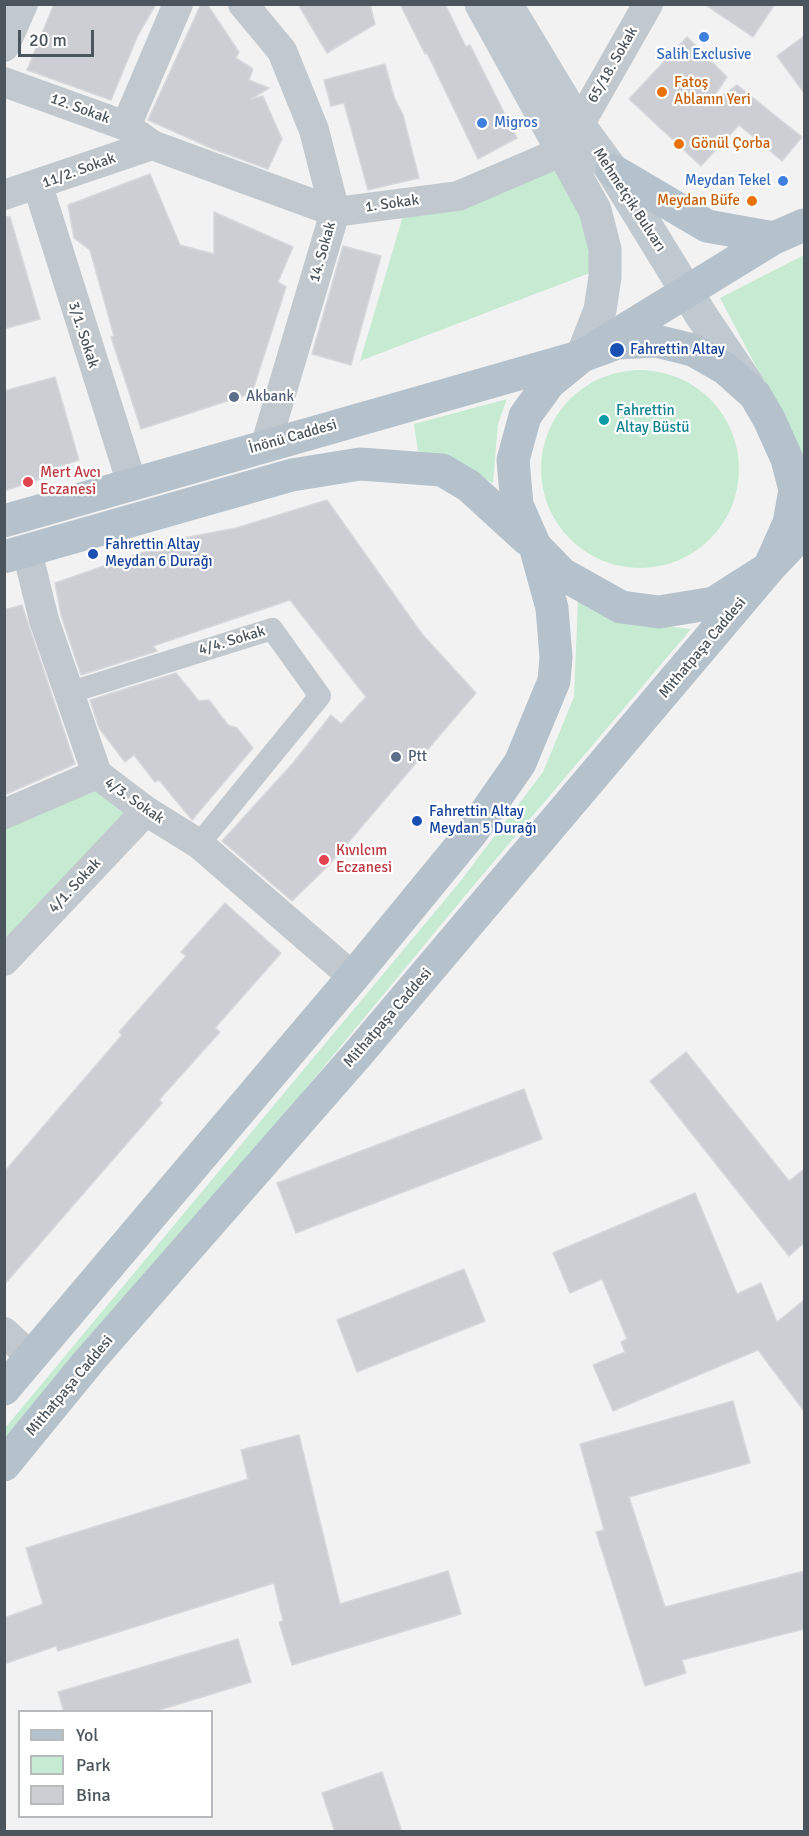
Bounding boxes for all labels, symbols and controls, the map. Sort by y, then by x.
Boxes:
scale bar [21,18,98,56]
street label: 65/18. Sokak [584,24,642,106]
text: 20 m [29,29,67,51]
marker: Salih Exclusive [697,30,711,44]
place label: Salih Exclusive [656,46,752,64]
place label: Fatoş Ablanın Yeri [674,74,751,109]
marker: Fatoş Ablanın Yeri [655,85,669,99]
street label: 12. Sokak [48,90,112,128]
place label: Migros [494,114,538,132]
marker: Migros [475,116,489,130]
place label: Gönül Çorba [691,135,770,153]
marker: Gönül Çorba [672,137,686,151]
street label: Mehmetçik Bulvarı [589,145,669,255]
street label: 11/2. Sokak [40,149,118,193]
place label: Meydan Tekel [685,172,771,190]
marker: Meydan Tekel [776,174,790,188]
street label: 1. Sokak [364,191,420,217]
place label: Meydan Büfe [657,192,740,210]
marker: Meydan Büfe [745,194,759,208]
street label: 14. Sokak [306,220,340,284]
street label: 3/1. Sokak [64,300,102,370]
marker: Fahrettin Altay [608,341,626,359]
place label: Fahrettin Altay [630,341,725,359]
place label: Akbank [246,388,294,406]
marker: Akbank [227,390,241,404]
place label: Fahrettin Altay Büstü [616,402,689,437]
marker: Fahrettin Altay Büstü [597,413,611,427]
street label: İnönü Caddesi [247,416,339,458]
place label: Mert Avcı Eczanesi [40,464,101,499]
marker: Mert Avcı Eczanesi [21,475,35,489]
place label: Fahrettin Altay Meydan 6 Durağı [105,536,213,571]
marker: Fahrettin Altay Meydan 6 Durağı [86,547,100,561]
street label: Mithatpaşa Caddesi [656,594,750,702]
street label: 4/4. Sokak [197,622,267,660]
place label: Ptt [408,748,427,766]
marker: Ptt [389,750,403,764]
street label: 4/3. Sokak [101,774,167,828]
place label: Fahrettin Altay Meydan 5 Durağı [429,803,537,838]
marker: Fahrettin Altay Meydan 5 Durağı [410,814,424,828]
place label: Kıvılcım Eczanesi [336,842,392,877]
marker: Kıvılcım Eczanesi [317,853,331,867]
street label: 4/1. Sokak [45,855,105,917]
street label: Mithatpaşa Caddesi [340,965,436,1071]
street label: Mithatpaşa Caddesi [23,1332,117,1440]
legend [18,1710,213,1818]
text: Yol [76,1724,99,1746]
text: Park [76,1754,111,1776]
text: Bina [76,1784,111,1806]

